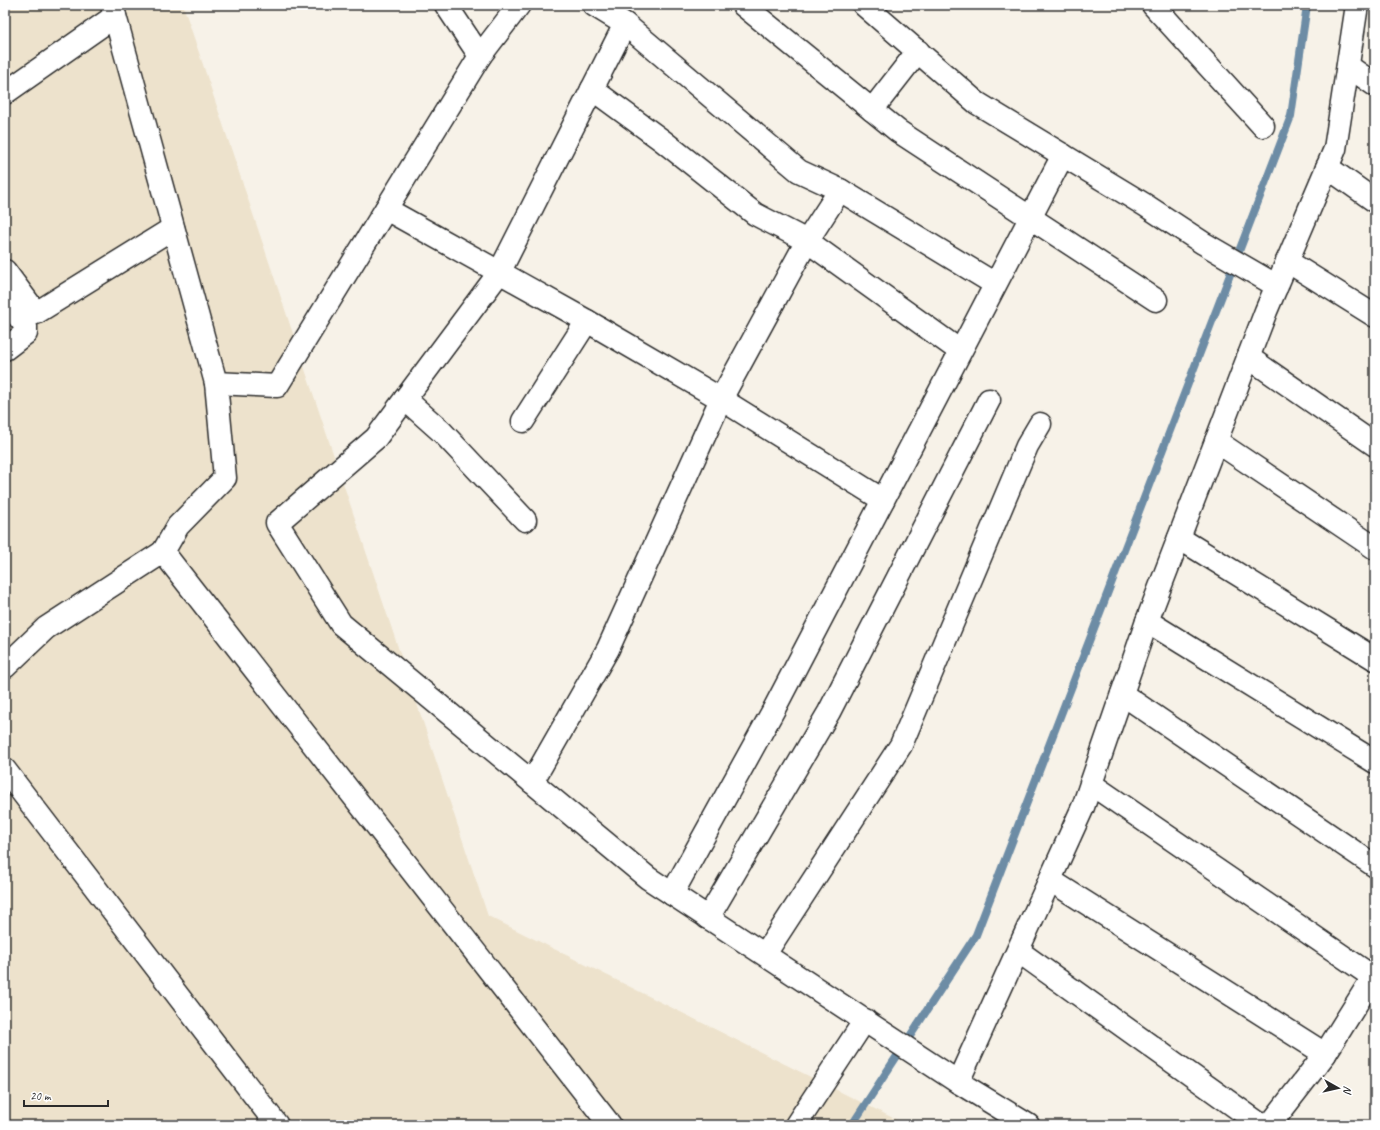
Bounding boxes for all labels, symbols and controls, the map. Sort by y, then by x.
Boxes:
north arrow [1318,1068,1358,1108]
scale bar [24,1082,108,1108]
text: N [1340,1085,1355,1096]
text: 20 m [30,1088,52,1104]

